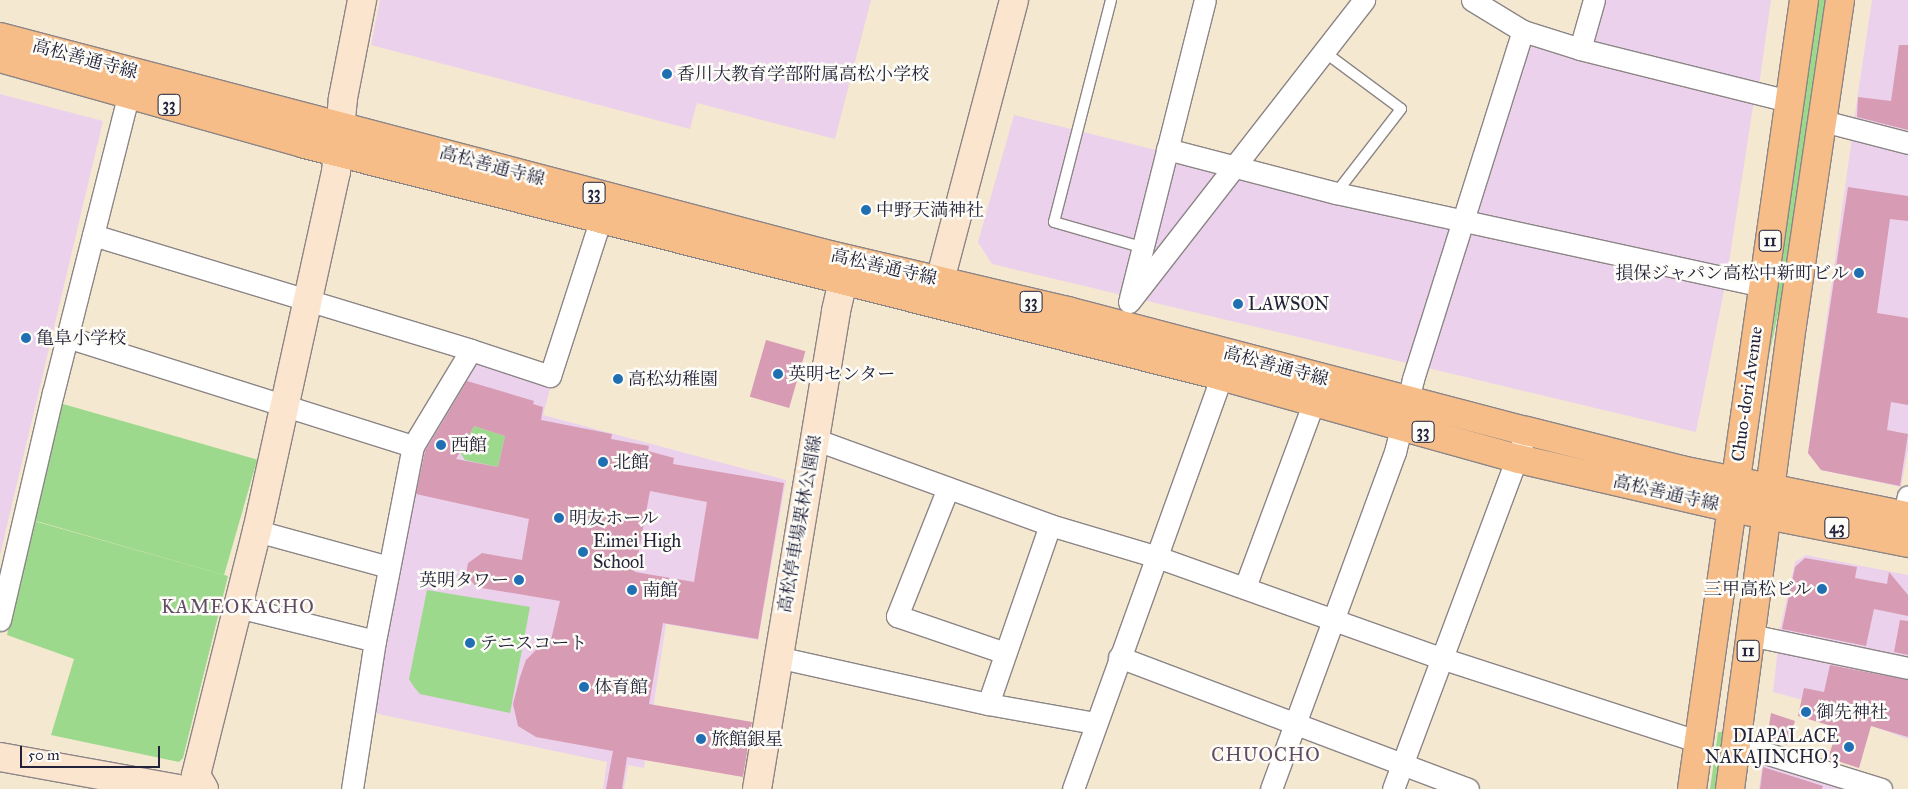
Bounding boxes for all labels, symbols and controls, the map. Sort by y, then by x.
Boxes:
street label: 高松善通寺線 [30,35,140,83]
place label: 香川大教育学部附属高松小学校 [677,63,929,85]
marker: 香川大教育学部附属高松小学校 [661,68,673,80]
road number: 33 [156,92,182,118]
street label: 高松善通寺線 [437,142,547,190]
road number: 33 [582,180,606,207]
place label: 中野天満神社 [876,199,984,221]
marker: 中野天満神社 [860,204,872,216]
road number: 11 [1758,228,1782,255]
street label: 高松善通寺線 [829,244,939,290]
place label: 損保ジャパン高松中新町ビル [1615,262,1849,284]
marker: 損保ジャパン高松中新町ビル [1853,267,1865,279]
road number: 33 [1018,288,1044,316]
place label: LAWSON [1248,293,1329,315]
marker: LAWSON [1232,298,1244,310]
street label: Chuo-dori Avenue [1727,325,1767,463]
place label: 亀阜小学校 [36,327,126,349]
marker: 亀阜小学校 [20,332,32,344]
street label: 高松善通寺線 [1221,342,1331,390]
place label: 英明センター [788,363,896,385]
place label: 高松幼稚園 [628,368,718,390]
marker: 英明センター [772,368,784,380]
marker: 高松幼稚園 [612,373,624,385]
road number: 33 [1410,418,1436,446]
street label: 高松停車場栗林公園線 [774,433,826,615]
place label: 西館 [451,434,487,456]
marker: 西館 [435,439,447,451]
place label: 北館 [613,451,649,473]
marker: 北館 [597,456,609,468]
street label: 高松善通寺線 [1611,470,1721,516]
place label: 明友ホール [569,507,659,529]
marker: 明友ホール [553,512,565,524]
road number: 43 [1823,514,1851,542]
place label: Eimei High School [593,531,681,574]
marker: Eimei High School [577,546,589,558]
place label: 英明タワー [419,569,509,591]
marker: 英明タワー [513,574,525,586]
place label: 三甲高松ビル [1704,578,1812,600]
place label: 南館 [642,579,678,601]
marker: 三甲高松ビル [1816,583,1828,595]
marker: 南館 [626,584,638,596]
district label: KAMEOKACHO [160,596,316,618]
place label: テニスコート [480,632,588,654]
marker: テニスコート [464,637,476,649]
road number: 11 [1736,637,1760,664]
place label: 体育館 [594,676,648,698]
marker: 体育館 [578,681,590,693]
place label: 御先神社 [1816,701,1888,723]
marker: 御先神社 [1800,706,1812,718]
place label: DIAPALACE NAKAJINCHO 3 [1705,726,1839,769]
place label: 旅館銀星 [711,728,783,750]
marker: 旅館銀星 [695,733,707,745]
scale bar [22,736,162,768]
marker: DIAPALACE NAKAJINCHO 3 [1843,741,1855,753]
district label: CHUOCHO [1210,744,1322,766]
text: 50 m [28,746,60,764]

